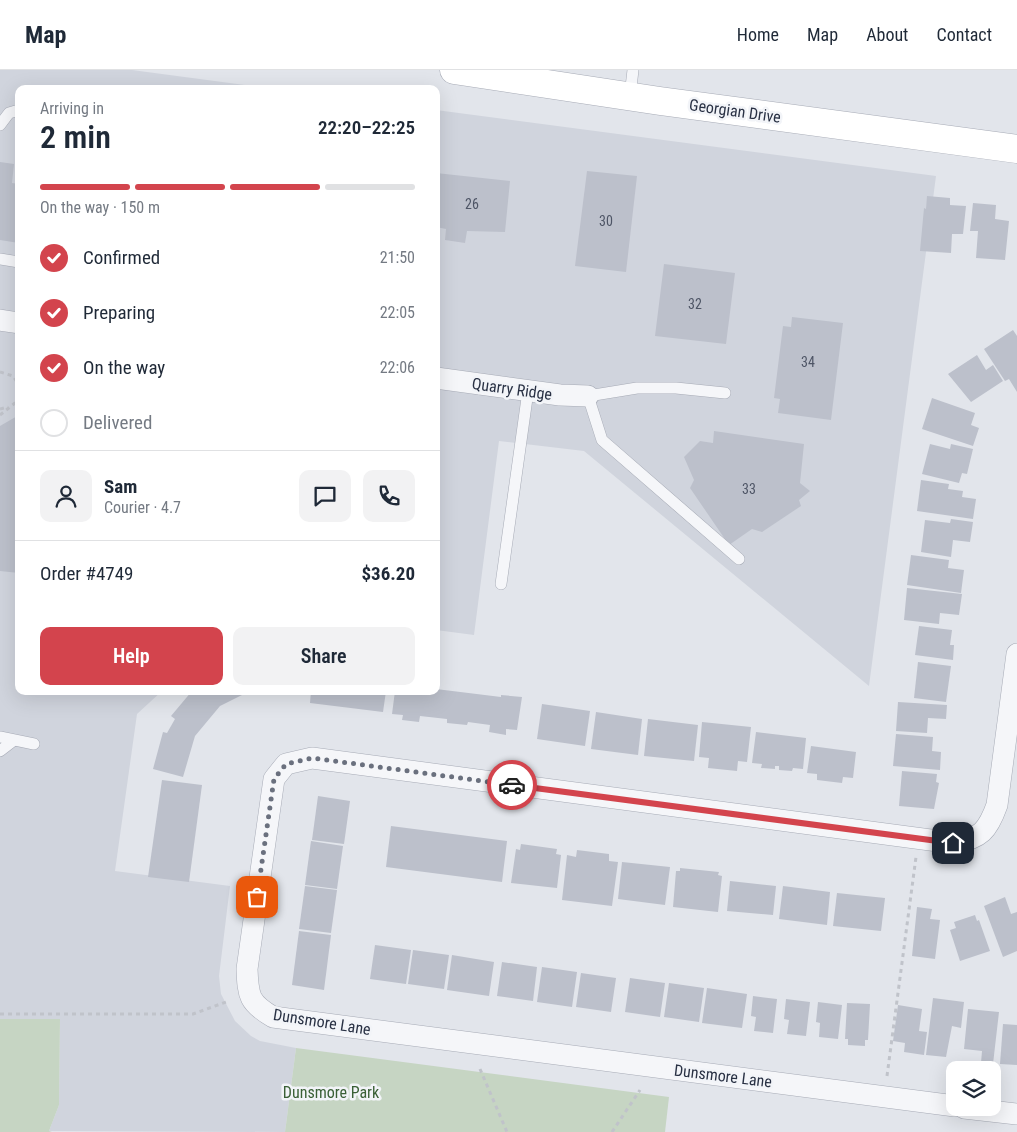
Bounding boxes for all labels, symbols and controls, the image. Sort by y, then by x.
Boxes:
text: Map [25,21,66,49]
text: Home [737,24,779,45]
text: Map [807,24,838,45]
text: About [866,24,908,45]
text: Contact [936,24,992,45]
street label: Georgian Drive [688,95,782,127]
text: Arriving in [40,99,104,118]
text: 22:20–22:25 [318,116,415,139]
text: 2 min [40,118,111,156]
house number: 26 [465,196,479,212]
text: On the way · 150 m [40,198,160,217]
house number: 30 [599,213,613,229]
icon: check [40,244,68,272]
text: Confirmed [83,246,160,269]
text: 21:50 [380,248,415,267]
house number: 32 [688,296,702,312]
icon: check [40,299,68,327]
text: Preparing [83,301,155,324]
text: 22:05 [380,303,415,322]
icon: check [40,354,68,382]
house number: 34 [801,354,815,370]
text: On the way [83,356,165,379]
text: 22:06 [380,358,415,377]
street label: Quarry Ridge [471,374,553,404]
text: Delivered [83,411,152,434]
button: person [40,470,92,522]
button: chat [299,470,351,522]
button: phone [363,470,415,522]
text: Sam [104,475,137,498]
house number: 33 [742,481,756,497]
text: Courier · 4.7 [104,498,181,517]
text: Order #4749 [40,562,133,585]
text: $36.20 [361,562,415,585]
button: Help [40,627,223,685]
button: Share [233,627,415,685]
courier [487,760,537,810]
icon: car [498,771,526,799]
pin [932,822,974,864]
icon: home [939,829,967,857]
pin [236,876,278,918]
icon: bag [243,883,271,911]
street label: Dunsmore Lane [272,1005,372,1039]
street label: Dunsmore Lane [673,1061,773,1091]
map controls [946,1061,1001,1116]
button: layers [946,1061,1001,1116]
park label: Dunsmore Park [283,1083,380,1102]

